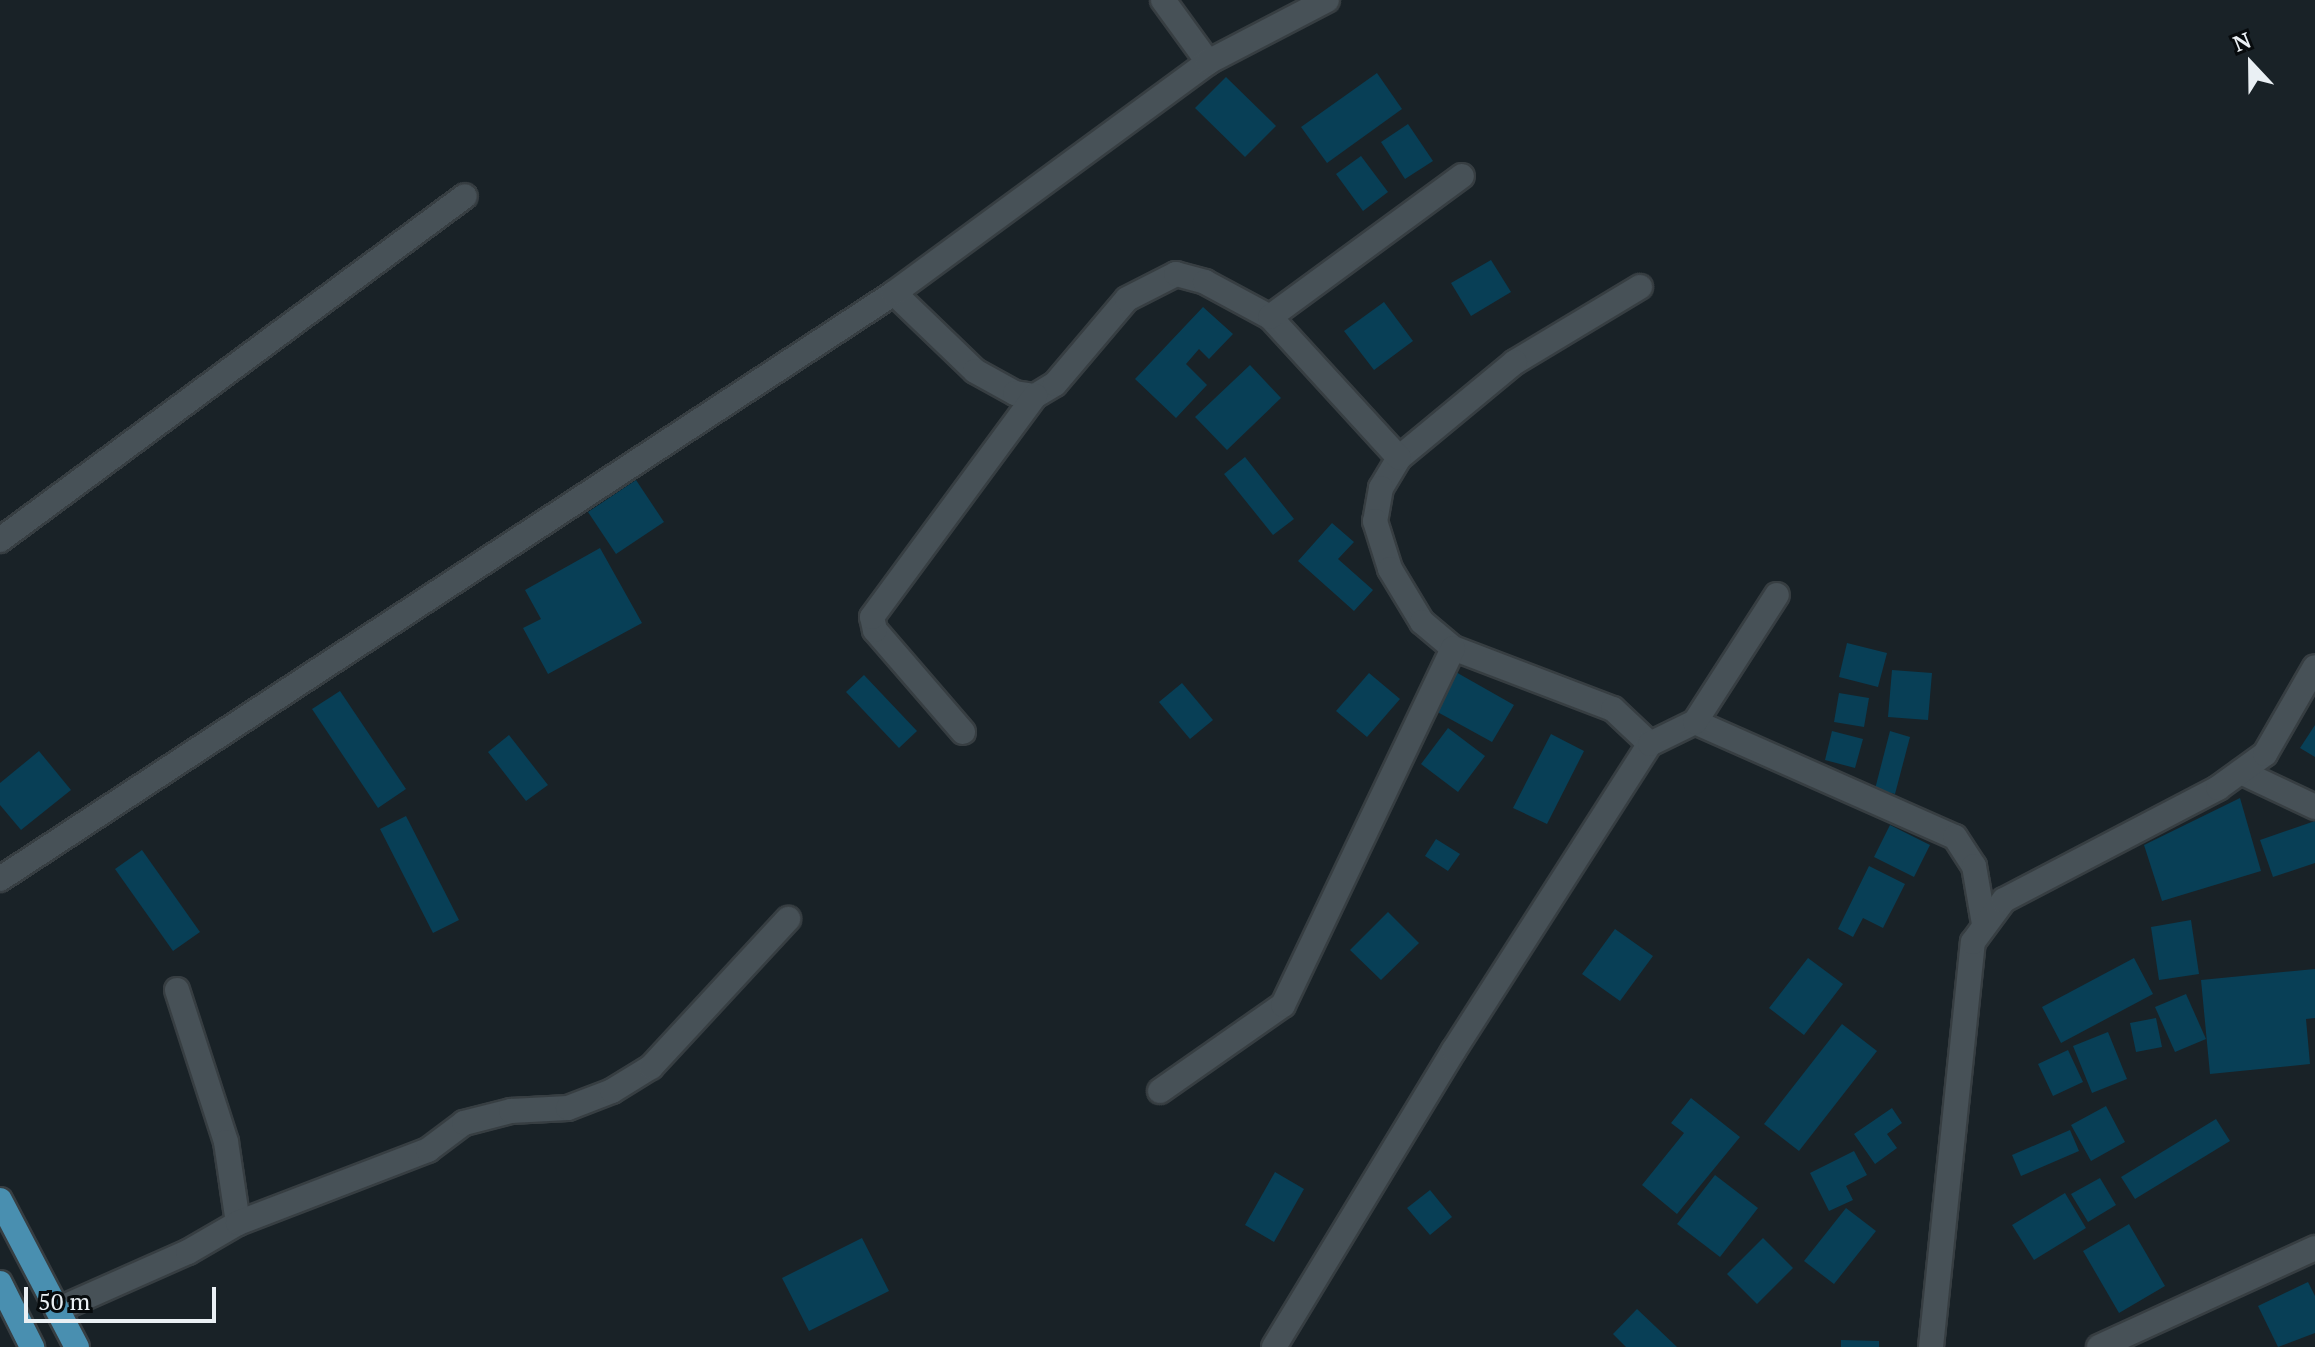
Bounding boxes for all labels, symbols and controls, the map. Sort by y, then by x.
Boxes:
north arrow [2211,24,2291,104]
text: N [2229,25,2255,58]
scale bar [28,1271,220,1321]
text: 50 m [38,1285,90,1317]

